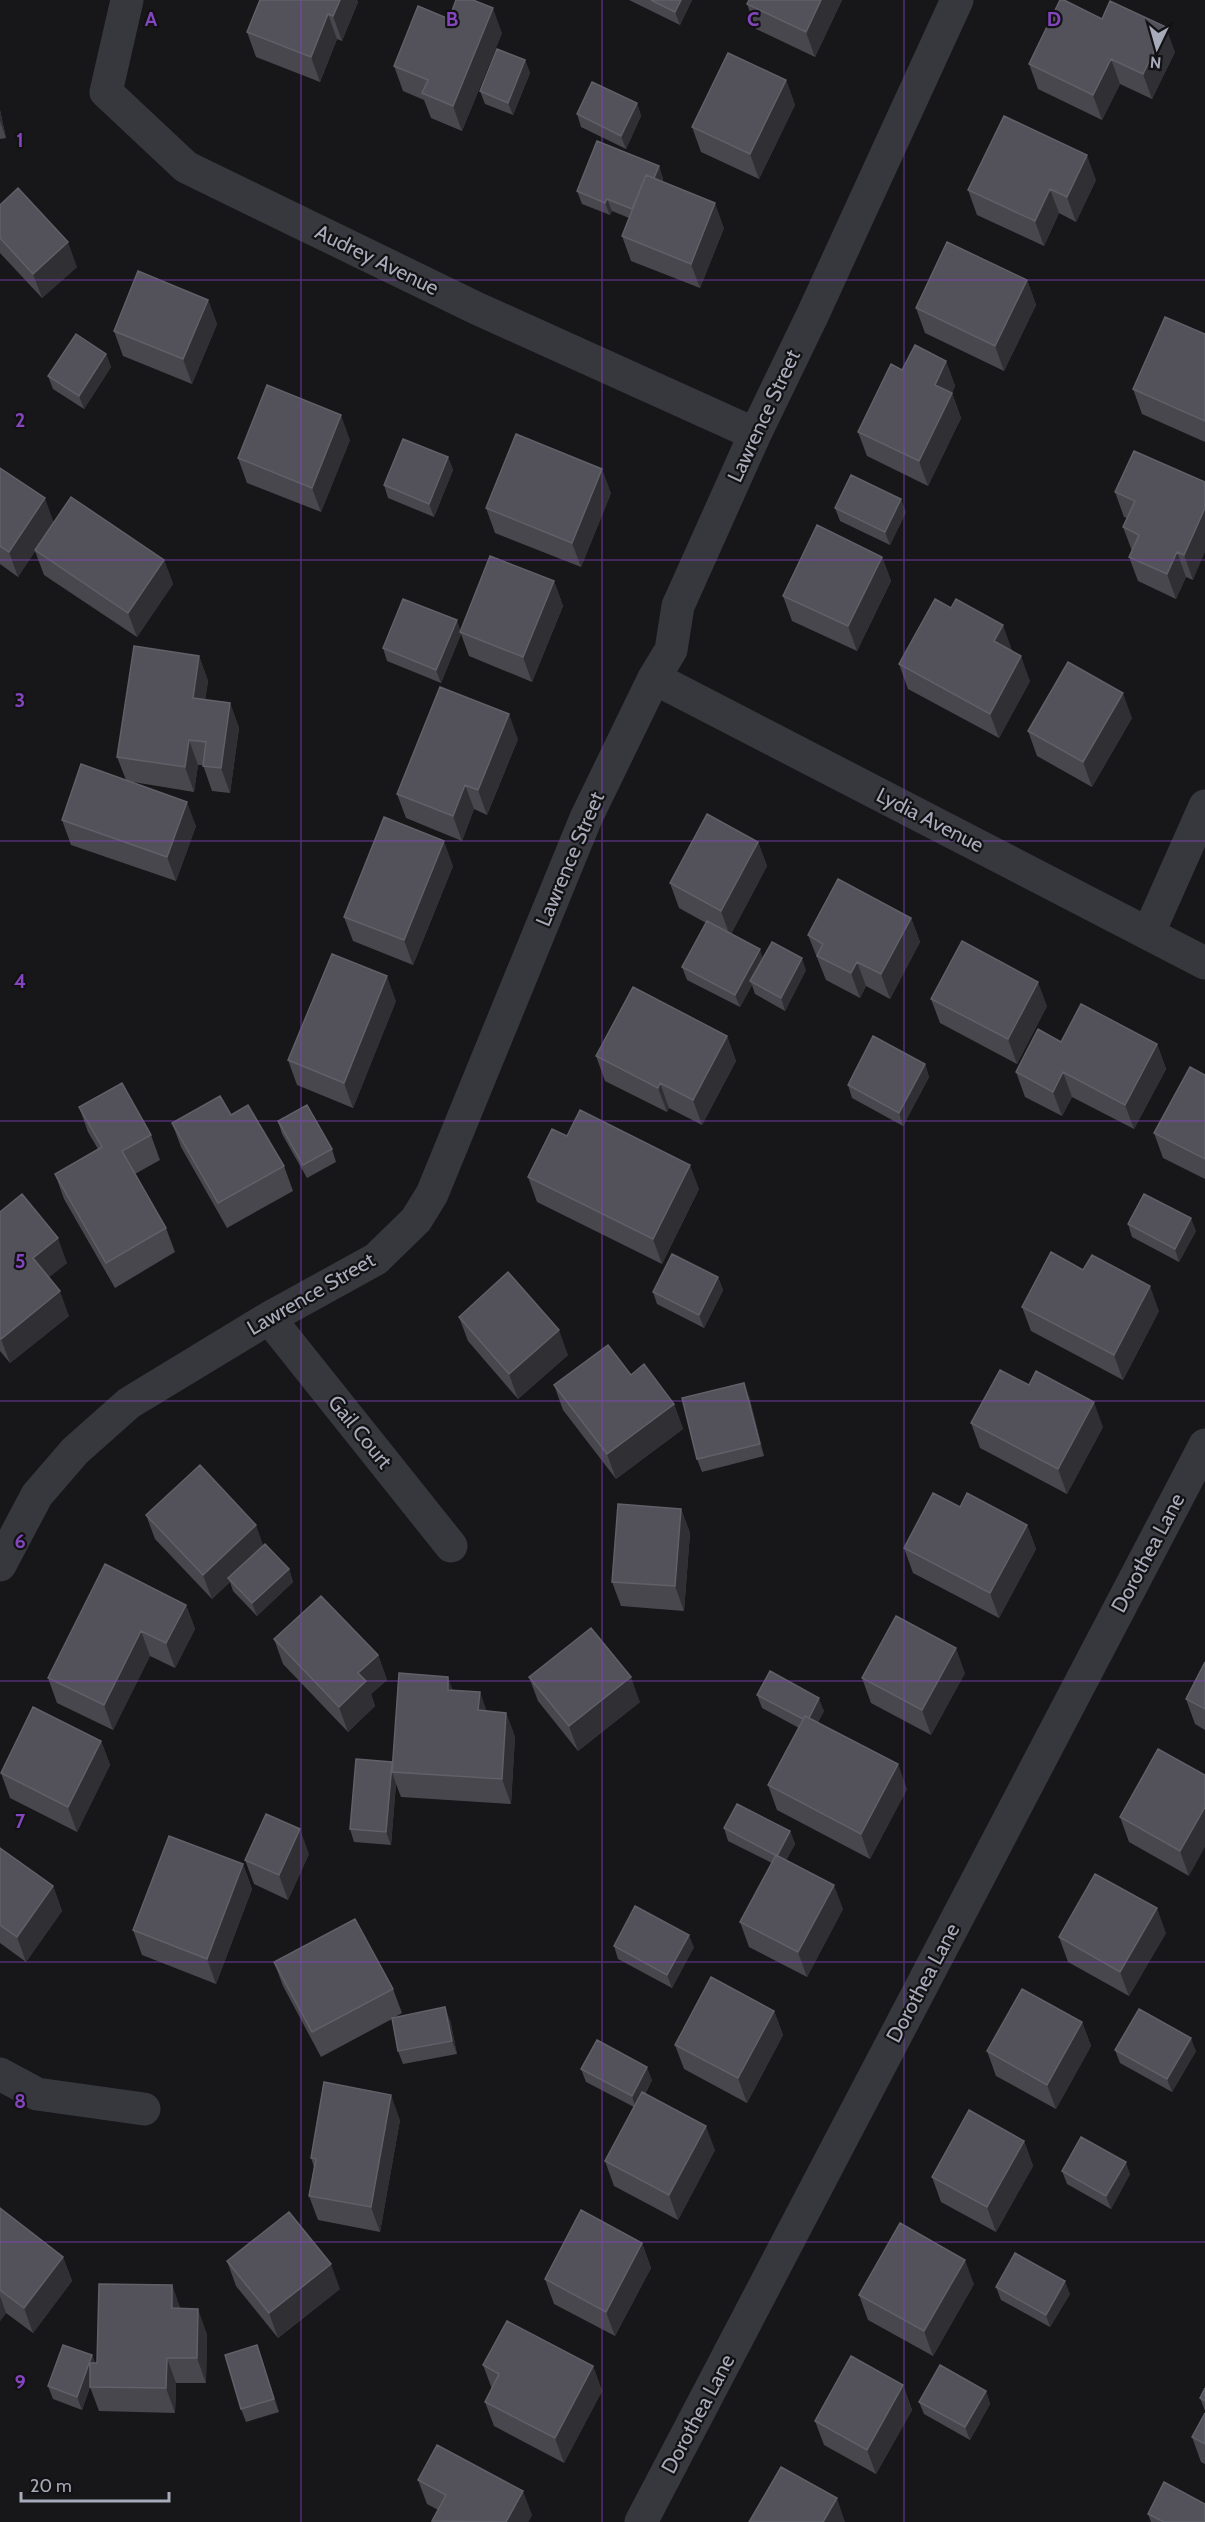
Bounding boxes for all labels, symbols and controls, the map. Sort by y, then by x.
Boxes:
text: A [145,7,158,31]
text: B [446,7,458,31]
text: C [747,7,759,31]
text: D [1047,7,1061,31]
north arrow [1127,18,1187,78]
text: N [1149,52,1162,72]
text: 1 [16,128,24,152]
street label: Audrey Avenue [311,219,443,300]
street label: Lawrence Street [722,346,805,486]
text: 2 [15,408,25,432]
text: 3 [15,688,25,712]
street label: Lydia Avenue [872,782,988,857]
street label: Lawrence Street [530,788,609,930]
text: 4 [14,969,26,993]
street label: Lawrence Street [242,1247,379,1340]
text: 5 [15,1249,25,1273]
street label: Gail Court [323,1390,398,1473]
street label: Dorothea Lane [1106,1489,1190,1617]
text: 6 [14,1529,26,1553]
text: 7 [15,1809,26,1833]
street label: Dorothea Lane [881,1919,965,2047]
text: 8 [14,2089,26,2113]
street label: Dorothea Lane [656,2350,740,2478]
text: 9 [14,2370,26,2394]
scale bar [21,2465,170,2503]
text: 20 m [30,2475,72,2497]

